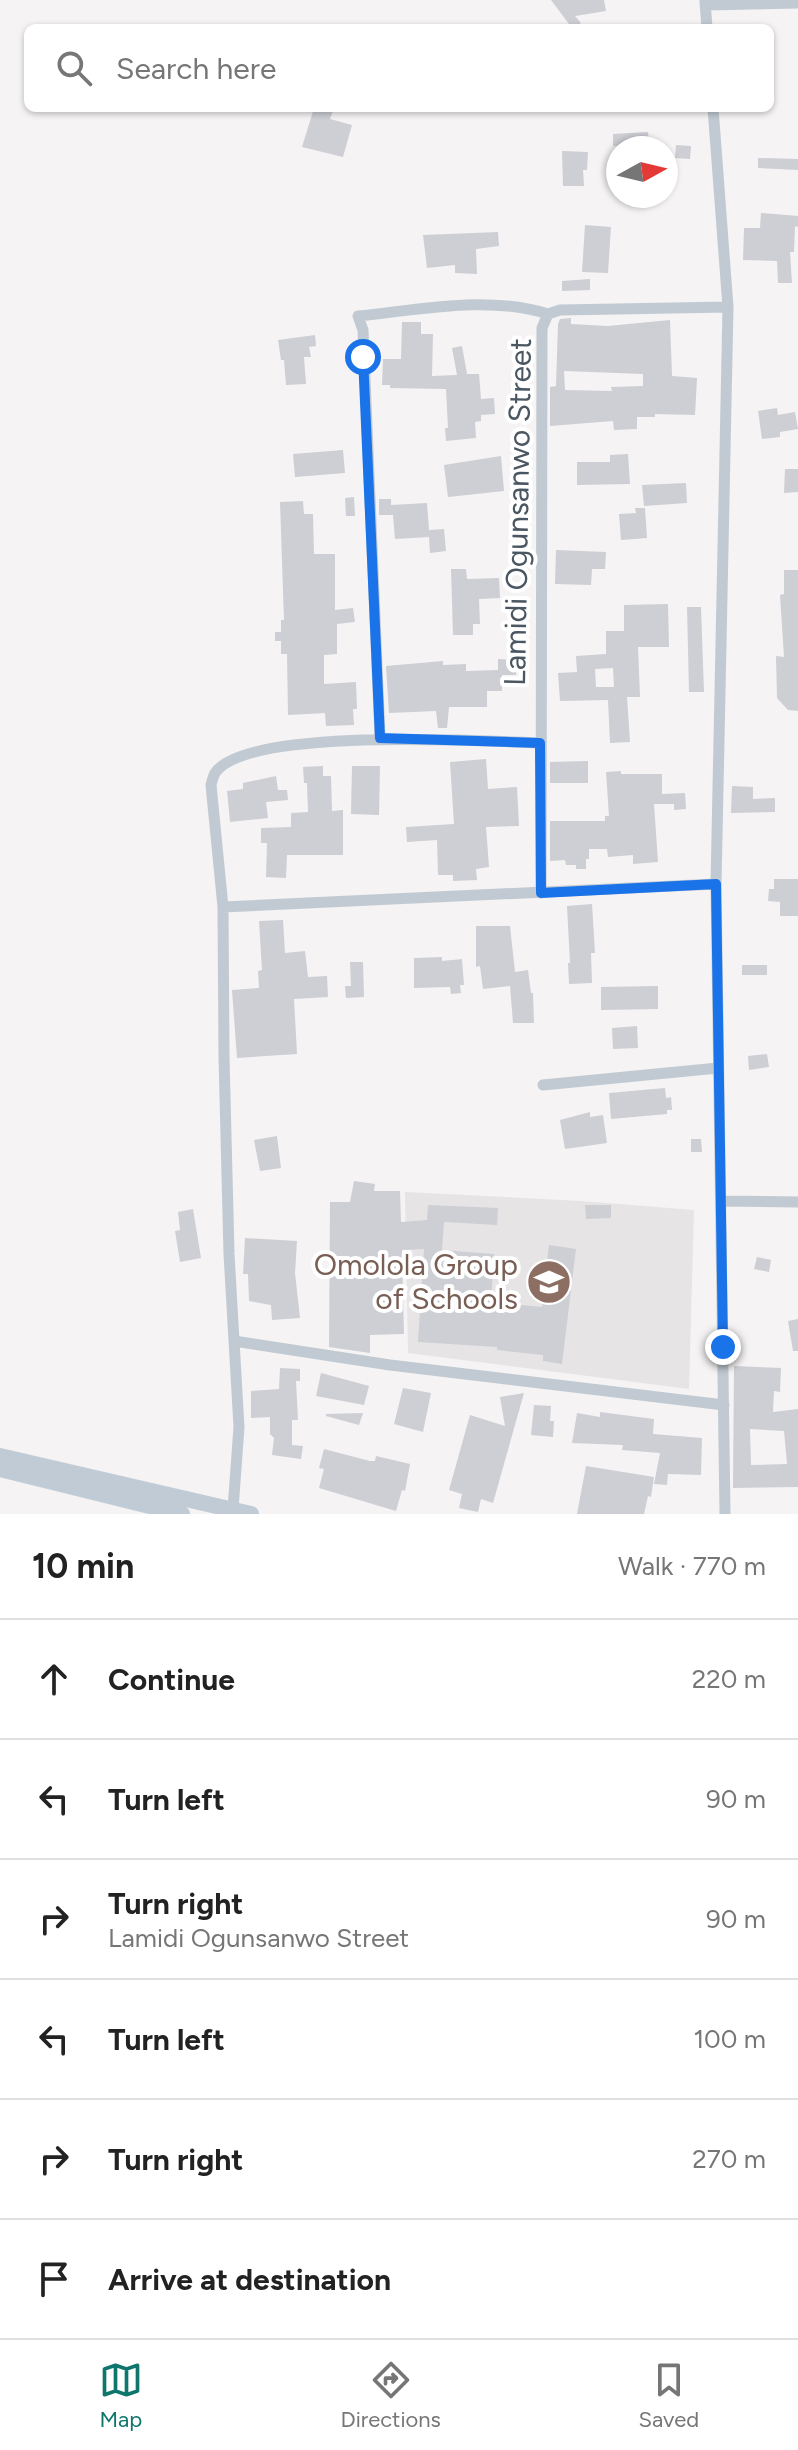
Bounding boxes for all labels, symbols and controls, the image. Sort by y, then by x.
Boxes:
search box [24,24,774,112]
icon: search [52,46,96,90]
text: Search here [116,50,276,87]
north arrow [606,136,678,208]
street label: Lamidi Ogunsanwo Street [496,338,539,686]
route start [345,339,381,375]
place label: Omolola Group of Schools [314,1246,518,1317]
school or university icon: Omolola Group of Schools [525,1258,573,1306]
route end [705,1329,741,1365]
text: 10 min [32,1546,134,1587]
text: Walk · 770 m [618,1550,766,1582]
icon: ahead [32,1657,76,1701]
text: Continue [108,1661,235,1698]
text: 220 m [692,1663,766,1695]
icon: left [32,1777,76,1821]
text: Turn left [108,1781,225,1818]
text: 90 m [706,1783,766,1815]
text: Turn right [108,1885,243,1922]
icon: right [32,1897,76,1941]
text: 90 m [706,1903,766,1935]
text: Lamidi Ogunsanwo Street [108,1922,409,1954]
icon: left [32,2017,76,2061]
text: Turn left [108,2021,225,2058]
text: 100 m [693,2023,766,2055]
icon: right [32,2137,76,2181]
text: Turn right [108,2141,243,2178]
text: 270 m [692,2143,766,2175]
icon: arrive [32,2257,76,2301]
text: Arrive at destination [108,2261,391,2298]
tab: Map [99,2358,143,2433]
tab: Directions [341,2358,441,2433]
tab: Saved [638,2358,699,2433]

